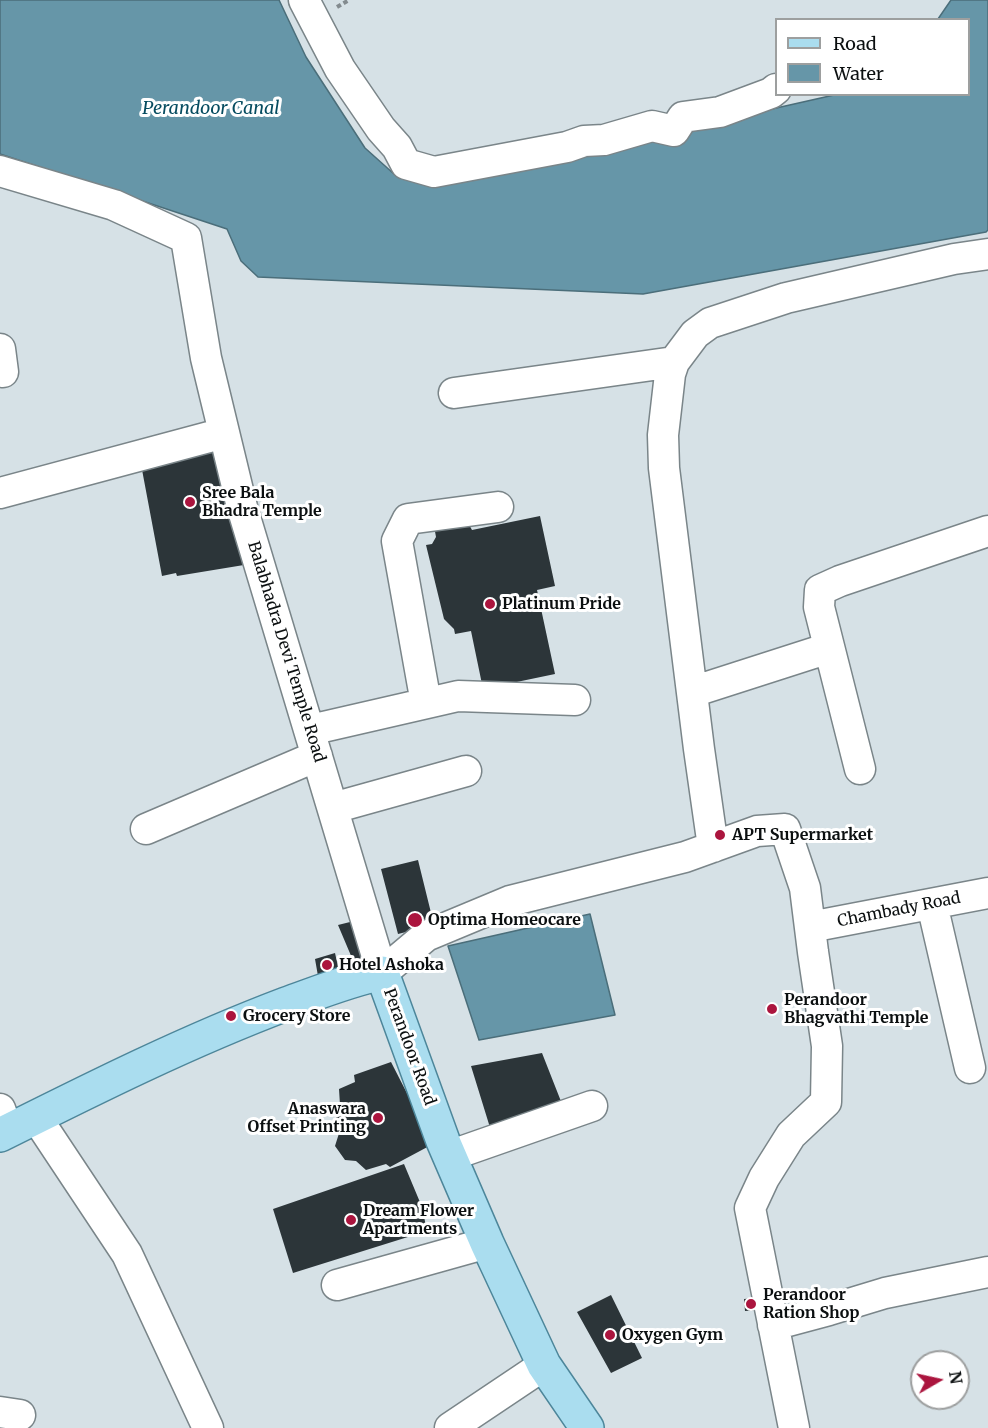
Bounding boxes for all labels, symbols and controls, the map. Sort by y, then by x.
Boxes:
legend [775,18,970,96]
text: Road [833,32,877,55]
text: Water [833,62,884,85]
water label: Perandoor Canal [142,98,280,120]
place label: Sree Bala Bhadra Temple [202,483,322,521]
marker: Sree Bala Bhadra Temple [183,495,197,509]
street label: Balabhadra Devi Temple Road [243,539,329,765]
place label: Platinum Pride [502,594,621,614]
marker: Platinum Pride [483,597,497,611]
place label: APT Supermarket [732,825,873,845]
marker: APT Supermarket [713,828,727,842]
street label: Chambady Road [836,889,962,931]
place label: Optima Homeocare [428,910,581,930]
marker: Optima Homeocare [406,911,424,929]
place label: Hotel Ashoka [339,955,444,975]
marker: Hotel Ashoka [320,958,334,972]
street label: Perandoor Road [379,986,439,1108]
place label: Perandoor Bhagvathi Temple [784,990,928,1028]
marker: Perandoor Bhagvathi Temple [765,1002,779,1016]
place label: Grocery Store [243,1006,350,1026]
marker: Grocery Store [224,1009,238,1023]
place label: Anaswara Offset Printing [248,1099,366,1137]
marker: Anaswara Offset Printing [371,1111,385,1125]
place label: Dream Flower Apartments [363,1201,474,1239]
marker: Dream Flower Apartments [344,1213,358,1227]
place label: Perandoor Ration Shop [763,1285,859,1323]
marker: Perandoor Ration Shop [744,1297,758,1311]
place label: Oxygen Gym [622,1325,723,1345]
marker: Oxygen Gym [603,1328,617,1342]
north arrow [910,1350,970,1410]
text: N [945,1370,967,1385]

